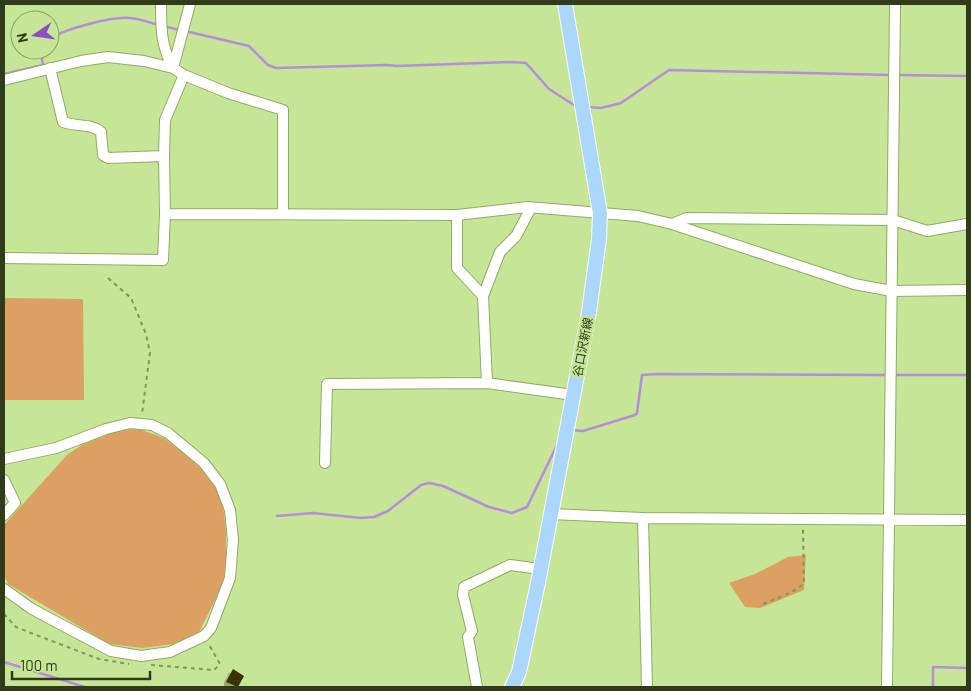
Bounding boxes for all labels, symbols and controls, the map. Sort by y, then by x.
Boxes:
north arrow [10,10,60,60]
text: N [13,32,31,44]
street label: 谷口沢新線 [569,316,595,378]
scale bar [12,648,150,680]
text: 100 m [20,656,58,674]

